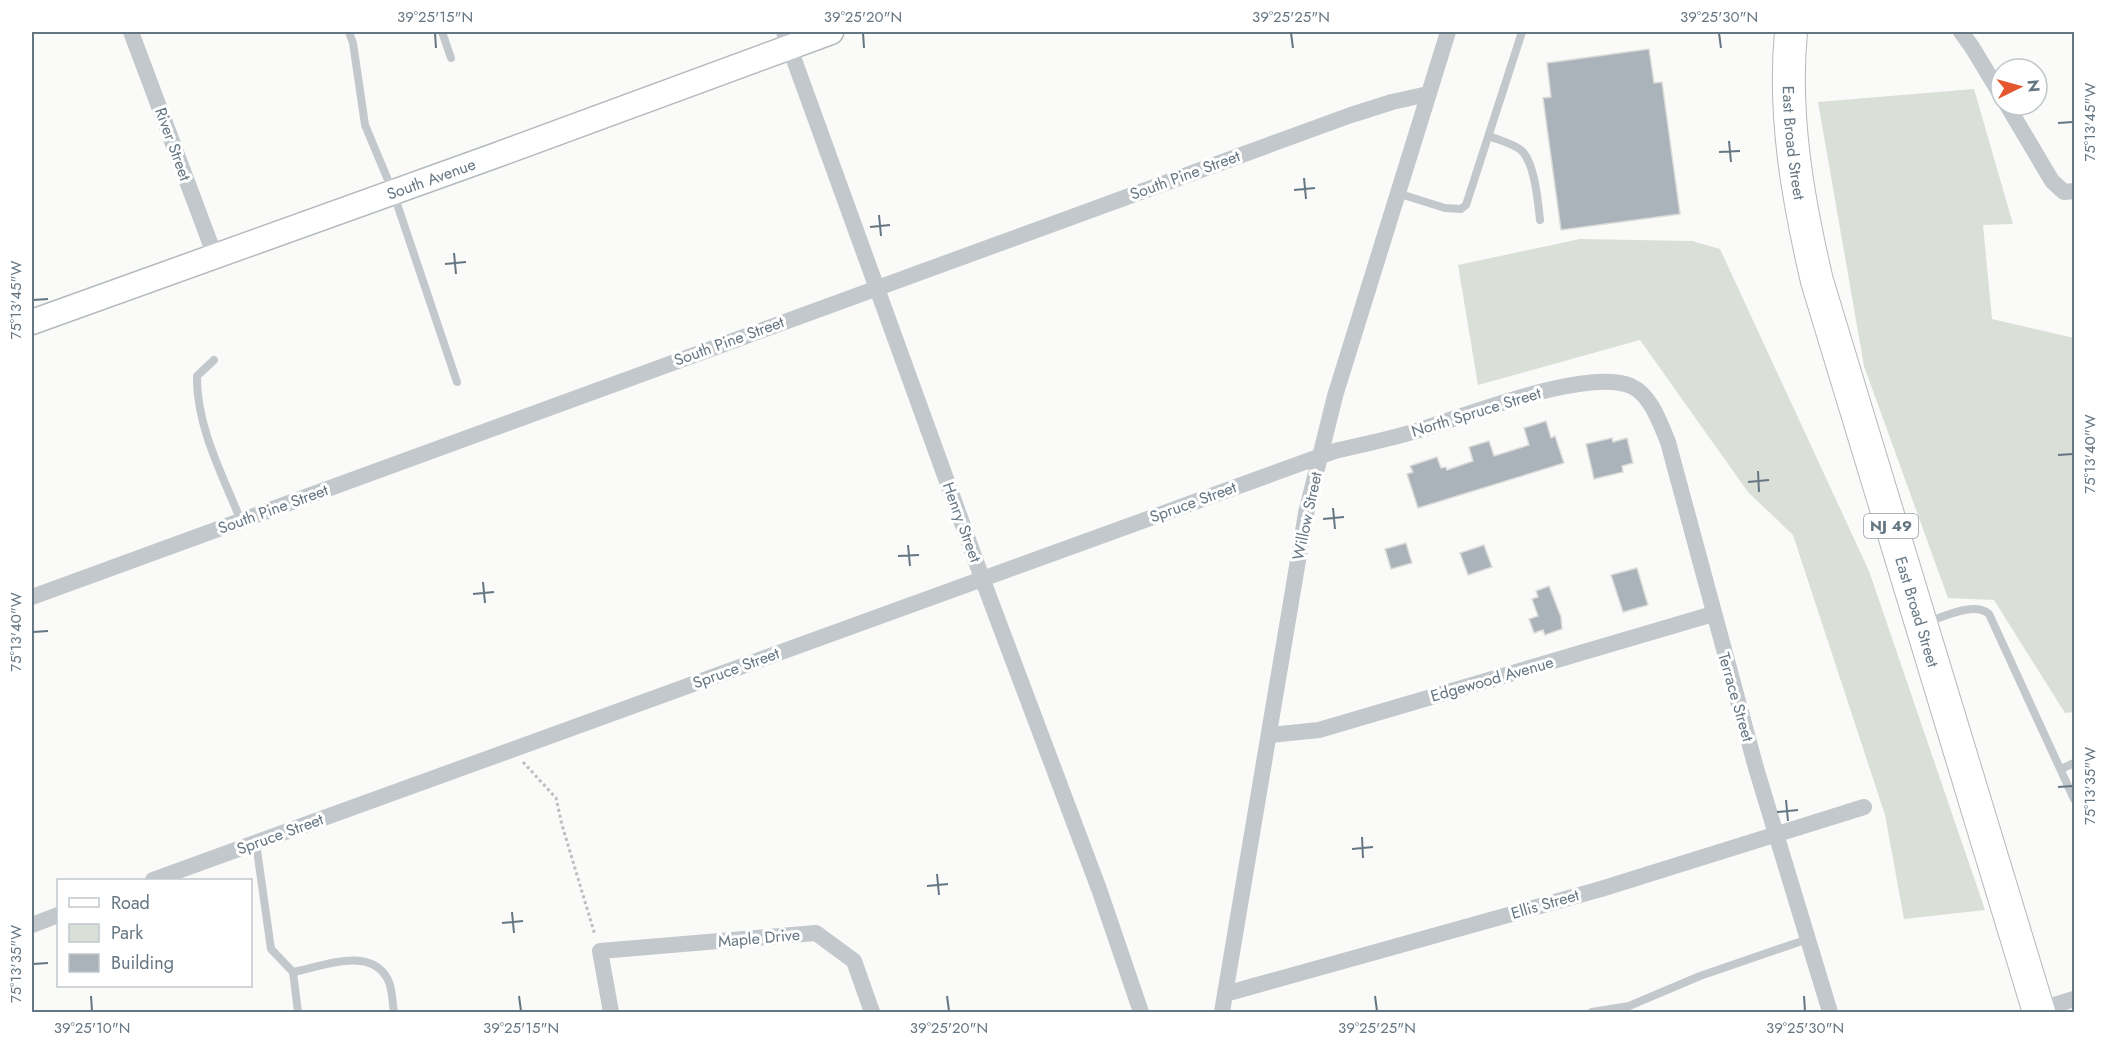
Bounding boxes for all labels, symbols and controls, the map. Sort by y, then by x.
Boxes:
text: 39°25'15"N [397,6,473,28]
text: 39°25'20"N [824,6,902,28]
text: 39°25'25"N [1252,6,1330,28]
text: 39°25'30"N [1680,6,1758,28]
north arrow [1989,57,2049,117]
text: N [2021,78,2045,93]
text: 75°13'45"W [2079,82,2101,161]
street label: East Broad Street [1777,85,1812,202]
street label: River Street [149,104,197,184]
street label: South Pine Street [1127,144,1243,206]
street label: South Avenue [383,152,479,205]
text: 75°13'45"W [5,260,27,339]
street label: South Pine Street [671,310,787,372]
street label: North Spruce Street [1408,381,1544,443]
text: 75°13'40"W [2079,414,2101,494]
street label: Willow Street [1286,470,1328,562]
street label: Spruce Street [1146,476,1240,528]
street label: South Pine Street [215,478,331,540]
street label: Henry Street [937,479,987,566]
road number: NJ 49 [1864,514,1918,538]
street label: East Broad Street [1890,554,1945,670]
text: 75°13'40"W [5,592,27,672]
street label: Spruce Street [689,642,783,694]
street label: Edgewood Avenue [1428,650,1556,708]
street label: Terrace Street [1712,650,1760,744]
text: 75°13'35"W [2079,747,2101,825]
street label: Spruce Street [233,808,327,860]
legend [57,879,252,987]
street label: Ellis Street [1508,883,1582,925]
text: Road [111,890,150,916]
text: Park [111,920,143,946]
street label: Maple Drive [717,923,801,953]
text: 75°13'35"W [5,925,27,1003]
text: Building [111,950,174,976]
text: 39°25'10"N [54,1017,130,1039]
text: 39°25'15"N [483,1017,559,1039]
text: 39°25'20"N [910,1017,988,1039]
text: 39°25'25"N [1338,1017,1416,1039]
text: 39°25'30"N [1766,1017,1844,1039]

